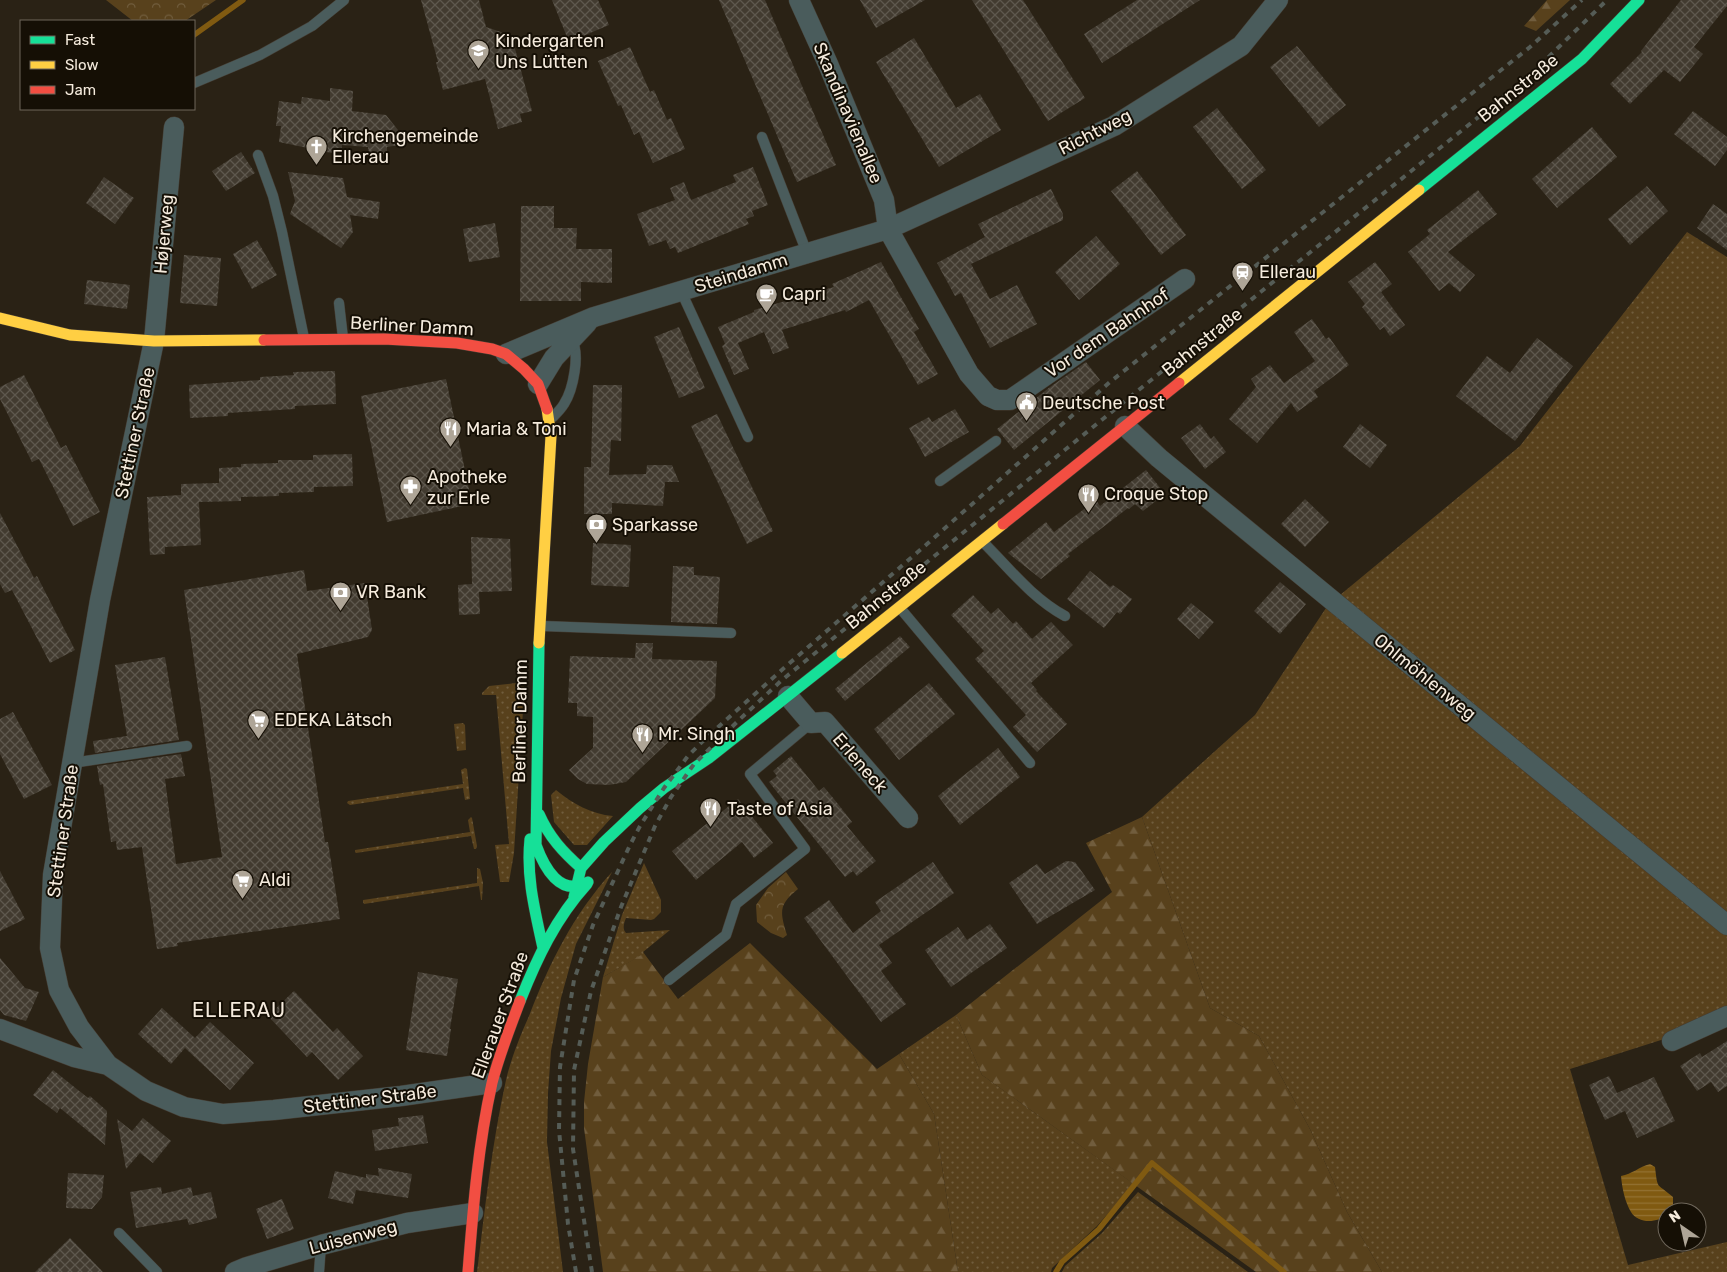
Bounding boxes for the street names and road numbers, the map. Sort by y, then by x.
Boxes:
street label: Skandinavienallee [808,39,888,187]
street label: Bahnstraße [1473,49,1563,127]
street label: Richtweg [1055,104,1135,160]
street label: Højerweg [150,193,178,275]
street label: Steindamm [692,248,790,298]
street label: Vor dem Bahnhof [1041,283,1173,383]
street label: Bahnstraße [1157,303,1247,381]
street label: Berliner Damm [350,312,474,340]
street label: Stettiner Straße [110,365,160,501]
street label: Bahnstraße [841,556,931,634]
street label: Ohlmöhlenweg [1369,629,1481,725]
street label: Berliner Damm [508,659,532,783]
street label: Erleneck [828,728,893,798]
street label: Stettiner Straße [43,763,83,899]
street label: Ellerauer Straße [467,948,533,1082]
street label: Stettiner Straße [302,1080,438,1118]
street label: Luisenweg [307,1215,399,1259]

